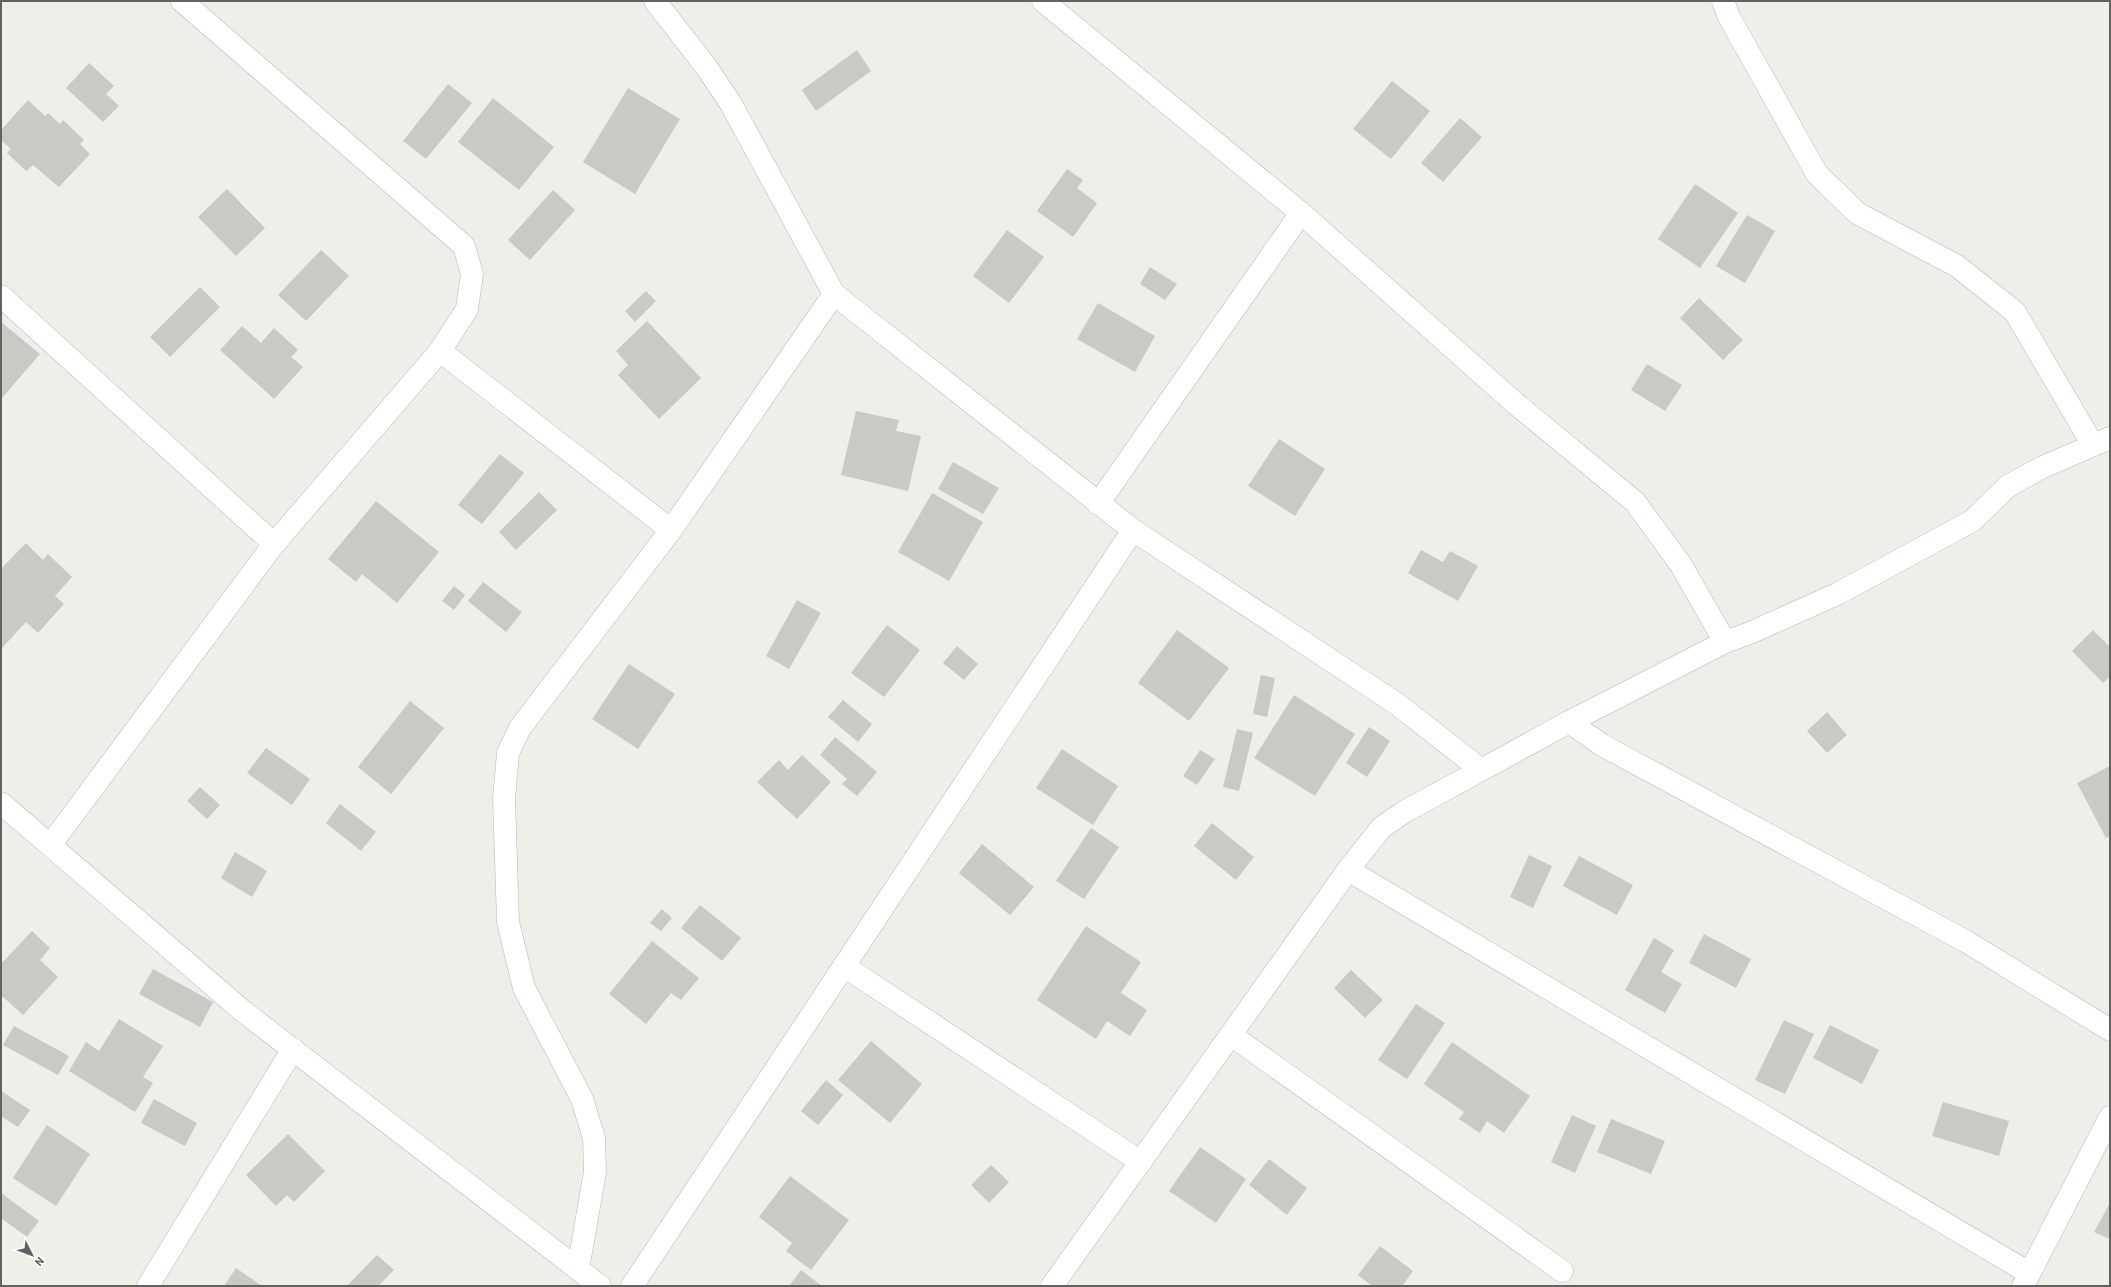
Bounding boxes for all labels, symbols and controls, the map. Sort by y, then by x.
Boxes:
north arrow [12,1235,52,1275]
text: N [33,1255,47,1269]

